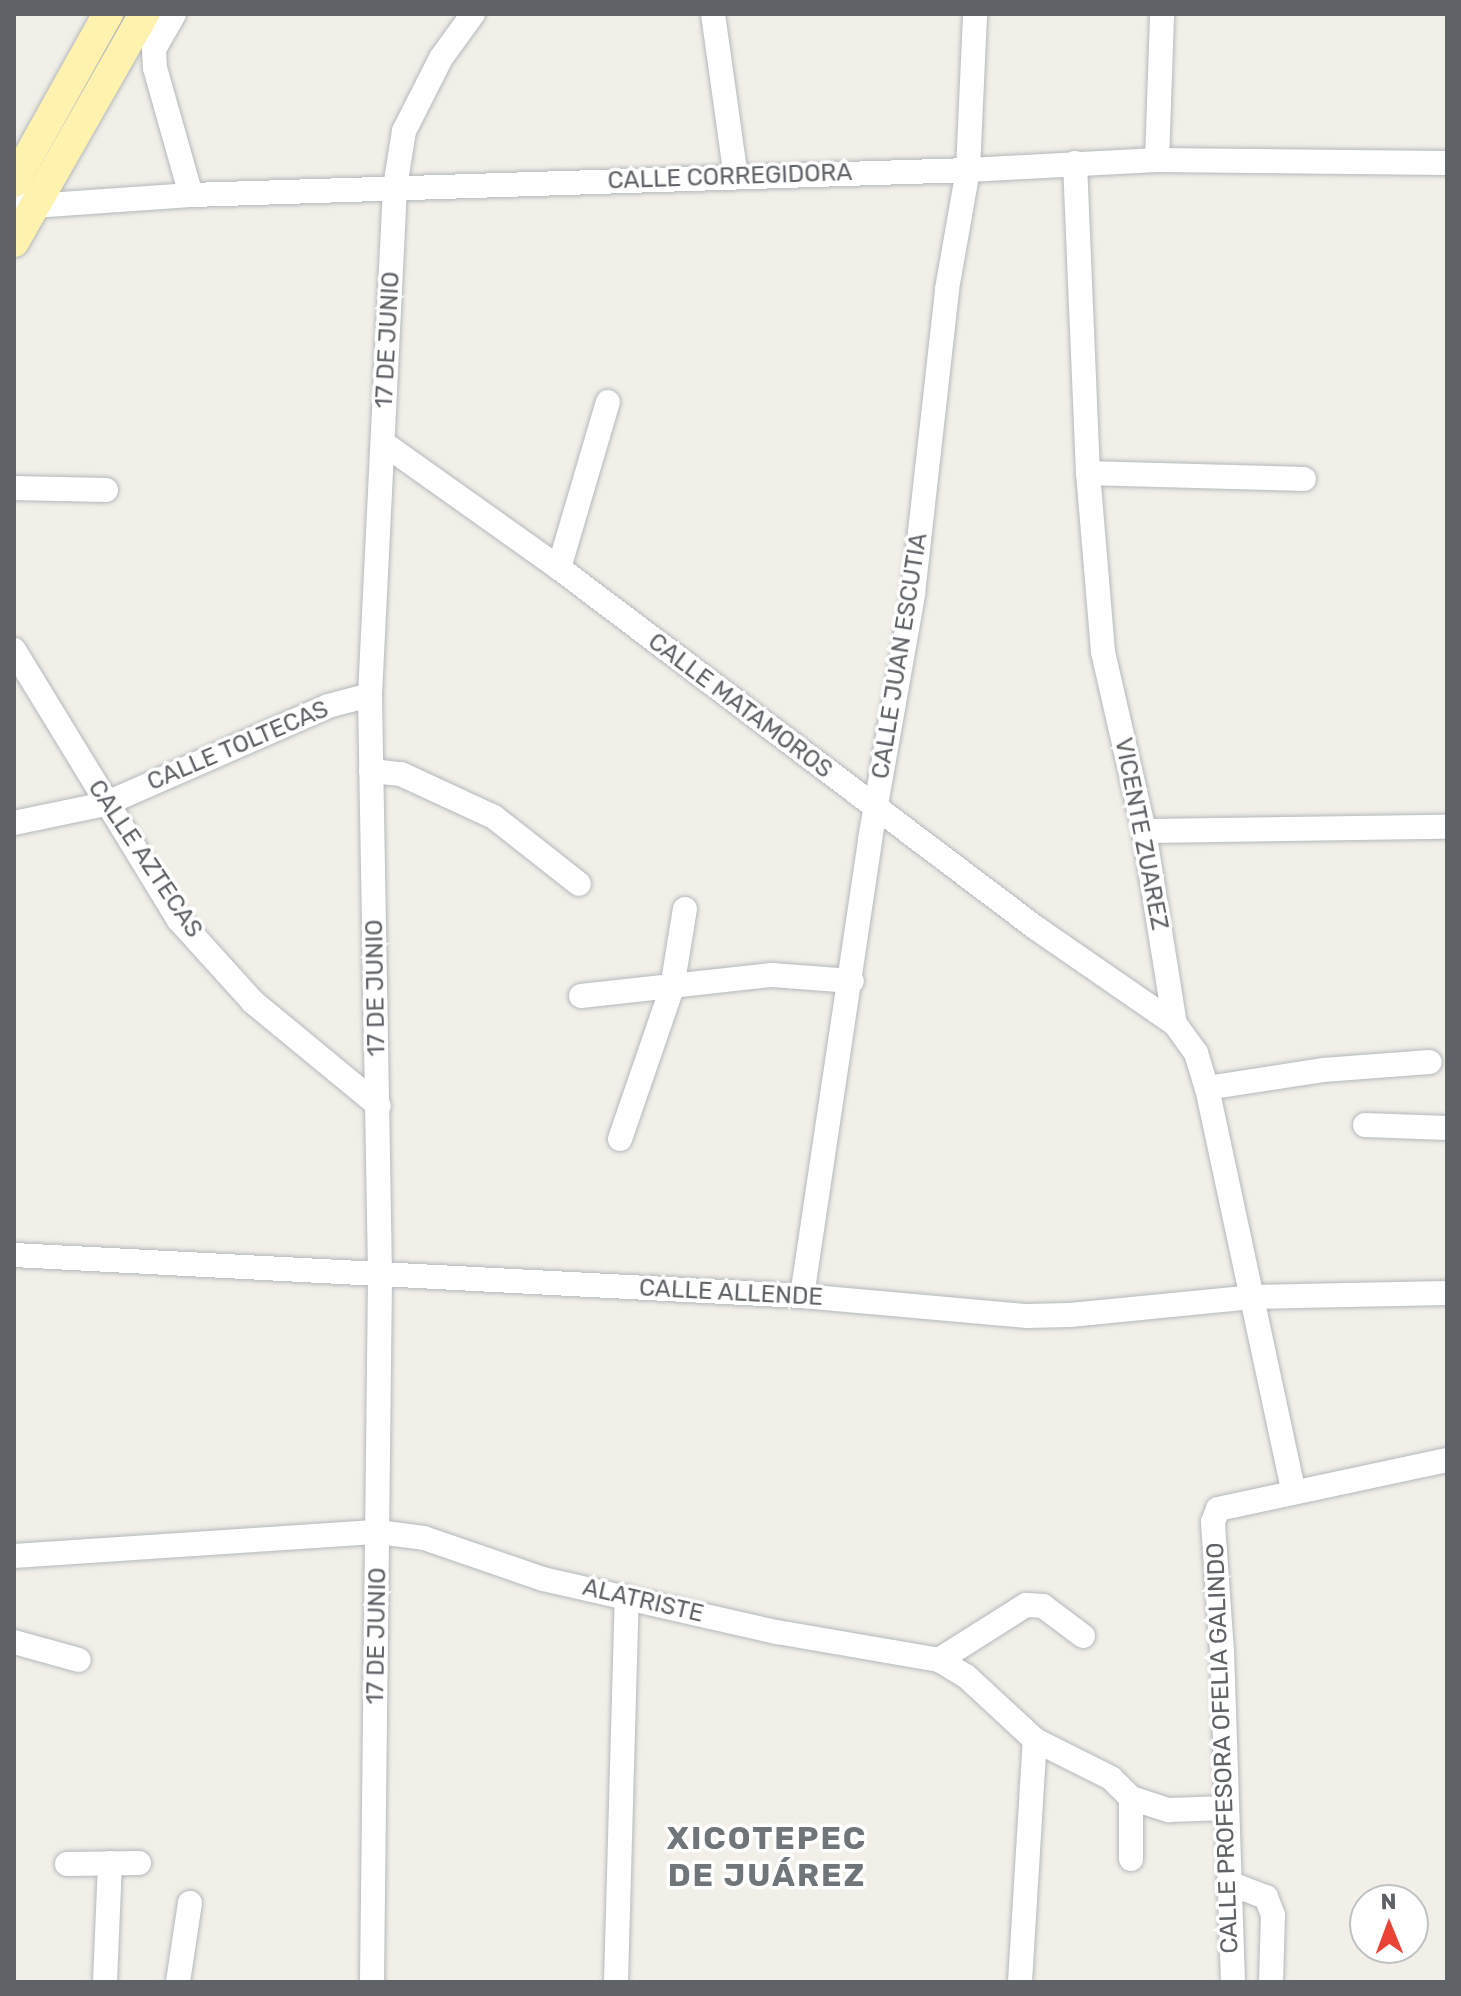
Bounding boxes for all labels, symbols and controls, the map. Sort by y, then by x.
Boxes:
street label: CALLE CORREGIDORA [607,158,853,196]
street label: 17 DE JUNIO [370,271,406,409]
street label: CALLE JUAN ESCUTIA [866,531,934,781]
street label: CALLE MATAMOROS [642,627,838,785]
street label: CALLE TOLTECAS [143,695,333,797]
street label: VICENTE ZUAREZ [1108,735,1174,933]
street label: CALLE AZTECAS [81,774,209,944]
street label: 17 DE JUNIO [360,919,392,1057]
street label: CALLE ALLENDE [638,1274,824,1312]
street label: CALLE PROFESORA OFELIA GALINDO [1201,1541,1245,1955]
street label: 17 DE JUNIO [361,1567,393,1705]
street label: ALATRISTE [580,1573,706,1629]
district label: XICOTEPEC DE JUÁREZ [667,1820,867,1895]
north arrow [1349,1884,1429,1964]
text: N [1380,1888,1397,1915]

